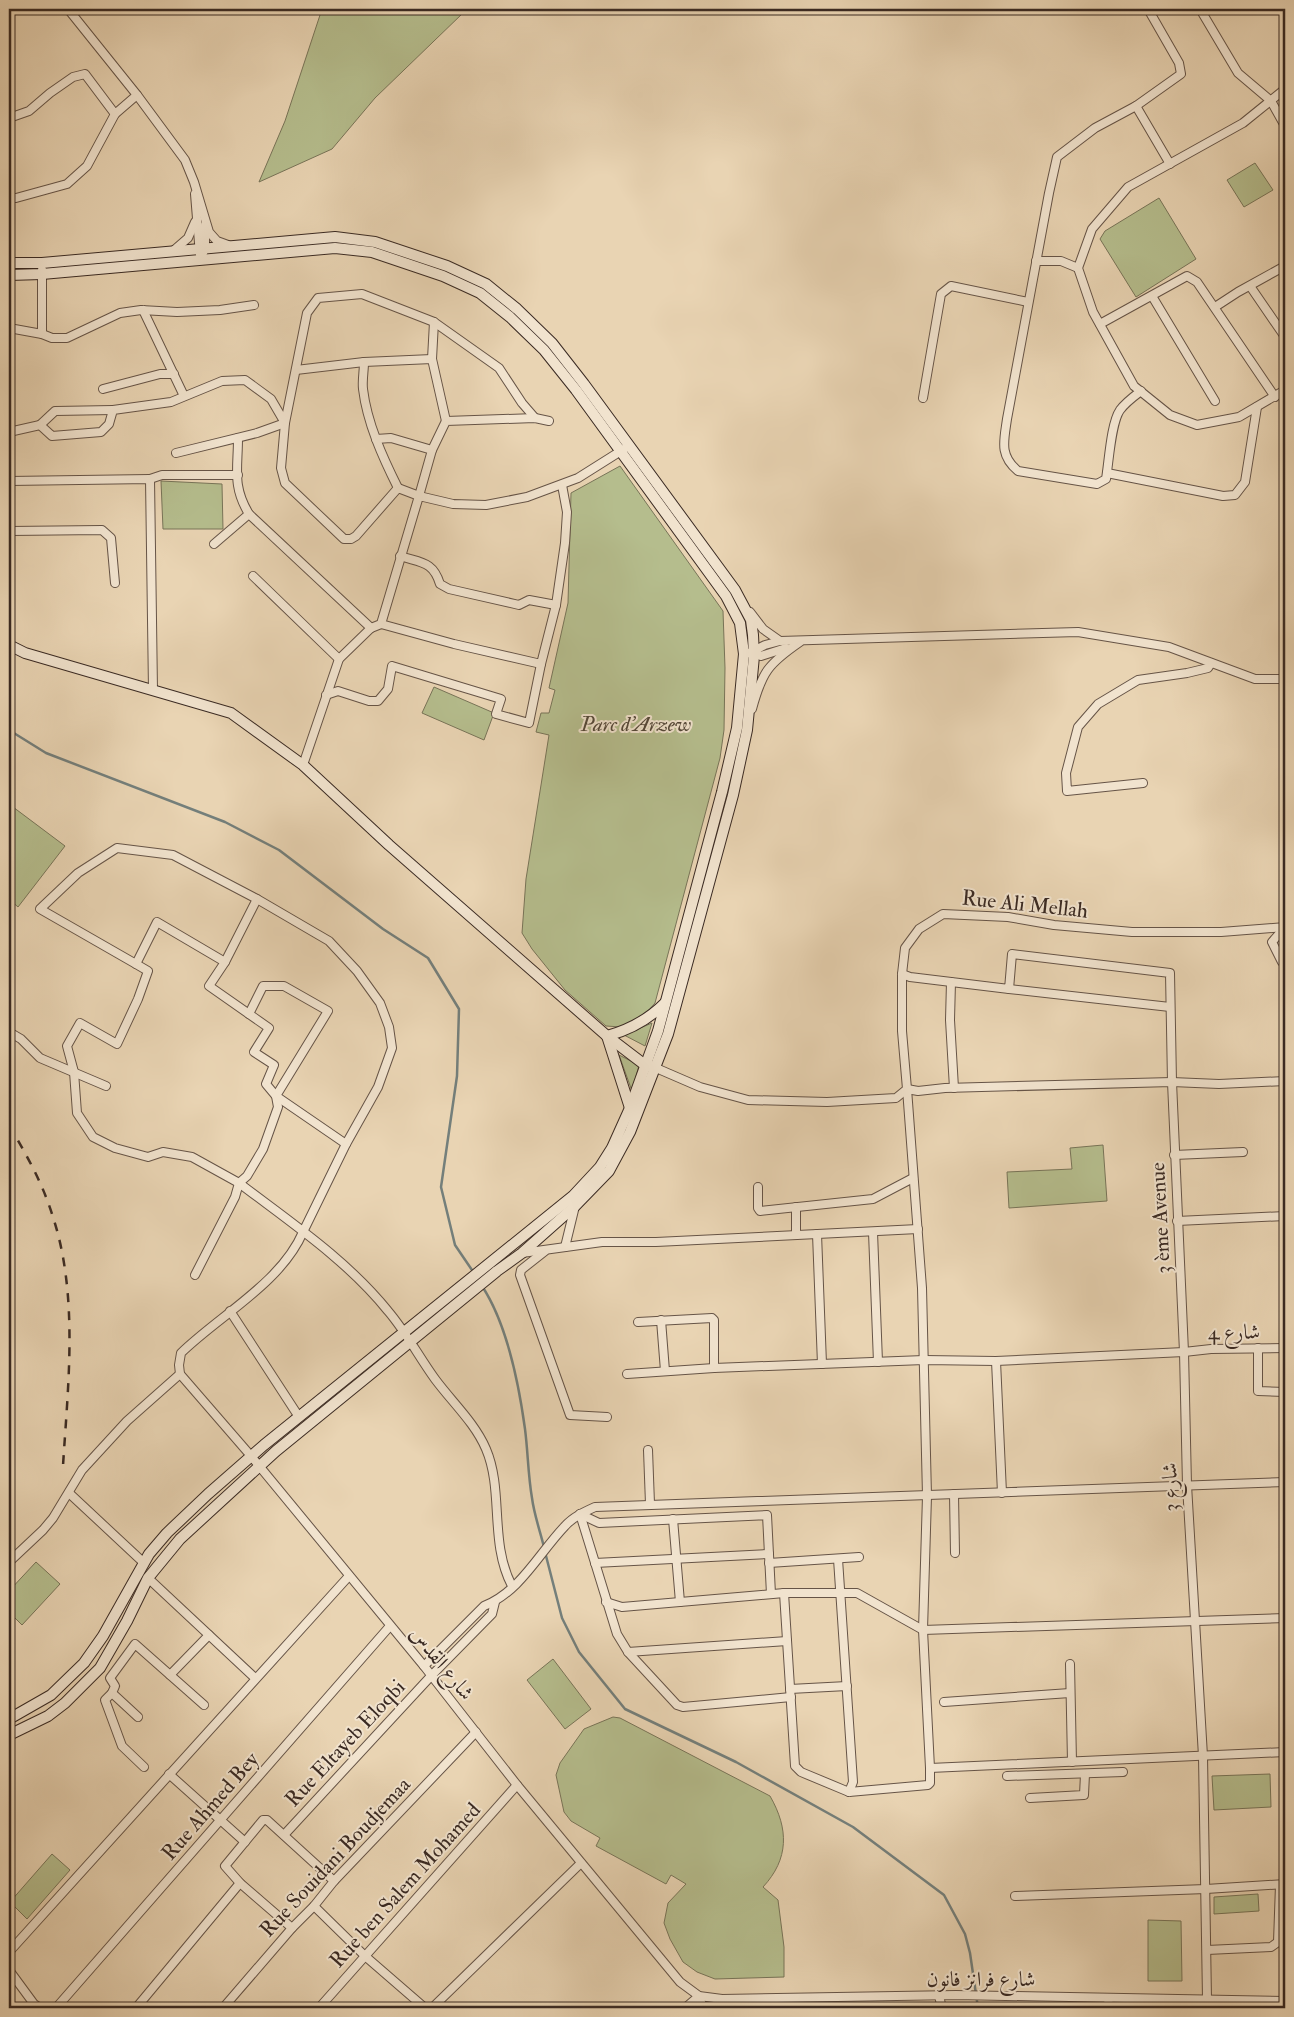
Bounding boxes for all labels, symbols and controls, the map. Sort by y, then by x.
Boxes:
park label: Parc d'Arzew [580,711,691,738]
street label: Rue Ali Mellah [960,884,1089,925]
street label: 3 ème Avenue [1144,1161,1177,1274]
street label: شارع 4 [1208,1319,1260,1350]
street label: شارع 3 [1156,1462,1189,1512]
street label: شارع القدس [400,1621,480,1708]
street label: Rue Eltayeb Eloqbi [279,1674,412,1813]
street label: Rue Ahmed Bey [156,1746,265,1866]
street label: Rue Souidani Boudjemaa [254,1771,417,1943]
street label: Rue ben Salem Mohamed [324,1797,487,1974]
street label: شارع فرانز فانون [927,1966,1035,1997]

